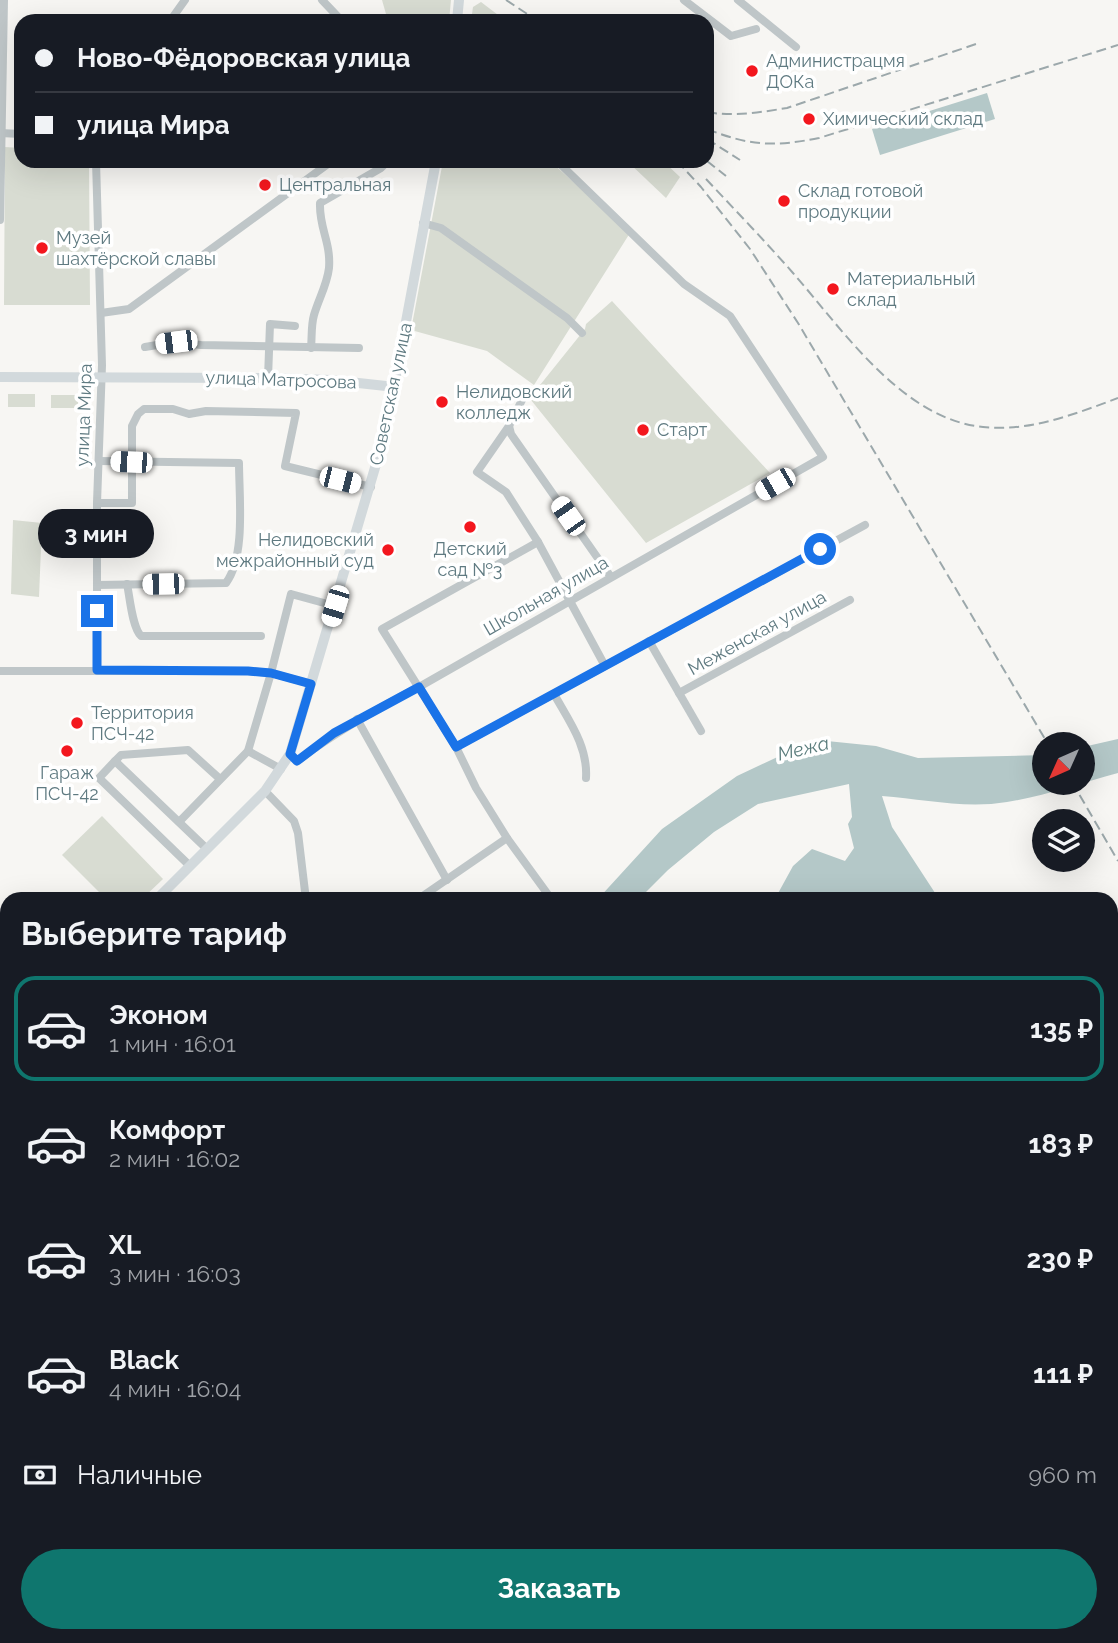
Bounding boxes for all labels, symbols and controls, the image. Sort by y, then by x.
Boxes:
text: Ново-Фёдоровская улица [77,43,410,73]
place label: Администрацмя ДОКа [766,50,905,92]
marker: Администрацмя ДОКа [744,63,760,79]
place label: Химический склад [823,108,983,129]
text: улица Мира [77,110,230,140]
marker: Химический склад [801,111,817,127]
place label: Центральная [279,174,391,195]
marker: Центральная [257,177,273,193]
place label: Склад готовой продукции [798,180,923,222]
marker: Склад готовой продукции [776,193,792,209]
place label: Музей шахтёрской славы [56,227,216,269]
marker: Музей шахтёрской славы [34,240,50,256]
place label: Материальный склад [847,268,976,310]
marker: Материальный склад [825,281,841,297]
street label: Советская улица [365,321,416,467]
car [154,329,199,355]
street label: улица Мира [71,363,96,467]
street label: улица Матросова [205,366,357,393]
place label: Нелидовский колледж [456,381,572,423]
marker: Нелидовский колледж [434,394,450,410]
place label: Старт [657,419,708,440]
marker: Старт [635,422,651,438]
car [110,451,153,473]
car [752,464,799,504]
car [318,465,363,495]
car [548,493,589,539]
callout: 3 мин [39,510,155,558]
marker: Детский сад №3 [462,519,478,535]
text: 3 мин [64,520,128,547]
place label: Нелидовский межрайонный суд [216,529,374,571]
route start [804,533,836,565]
place label: Детский сад №3 [433,538,507,580]
marker: Нелидовский межрайонный суд [380,542,396,558]
street label: Школьная улица [480,551,612,640]
car [142,573,185,595]
car [319,583,352,629]
street label: Меженская улица [684,586,830,679]
route end [81,595,113,627]
place label: Территория ПСЧ-42 [91,702,194,744]
marker: Территория ПСЧ-42 [69,715,85,731]
water label: Межа [775,731,831,765]
north arrow [1032,732,1096,794]
map controls [1032,732,1095,872]
marker: Гараж ПСЧ-42 [59,743,75,759]
place label: Гараж ПСЧ-42 [35,762,99,804]
button: layers [1032,809,1095,872]
text: Выберите тариф [21,915,287,952]
icon: car [25,997,88,1060]
text: Эконом [109,1000,208,1030]
text: 135 ₽ [1030,1014,1093,1044]
text: 1 мин · 16:01 [109,1030,236,1057]
icon: car [25,1112,88,1175]
text: Комфорт [109,1115,225,1145]
text: 183 ₽ [1029,1129,1093,1159]
text: 2 мин · 16:02 [109,1145,240,1172]
icon: car [25,1227,88,1290]
text: XL [109,1230,141,1260]
text: 230 ₽ [1027,1244,1093,1274]
text: 3 мин · 16:03 [109,1260,241,1287]
icon: car [25,1342,88,1405]
text: Black [109,1345,179,1375]
text: 111 ₽ [1033,1359,1093,1389]
text: 4 мин · 16:04 [109,1375,241,1402]
icon: cash [21,1456,59,1494]
text: Наличные [77,1460,202,1490]
text: 960 m [1029,1461,1097,1488]
button: Заказать [21,1549,1097,1629]

